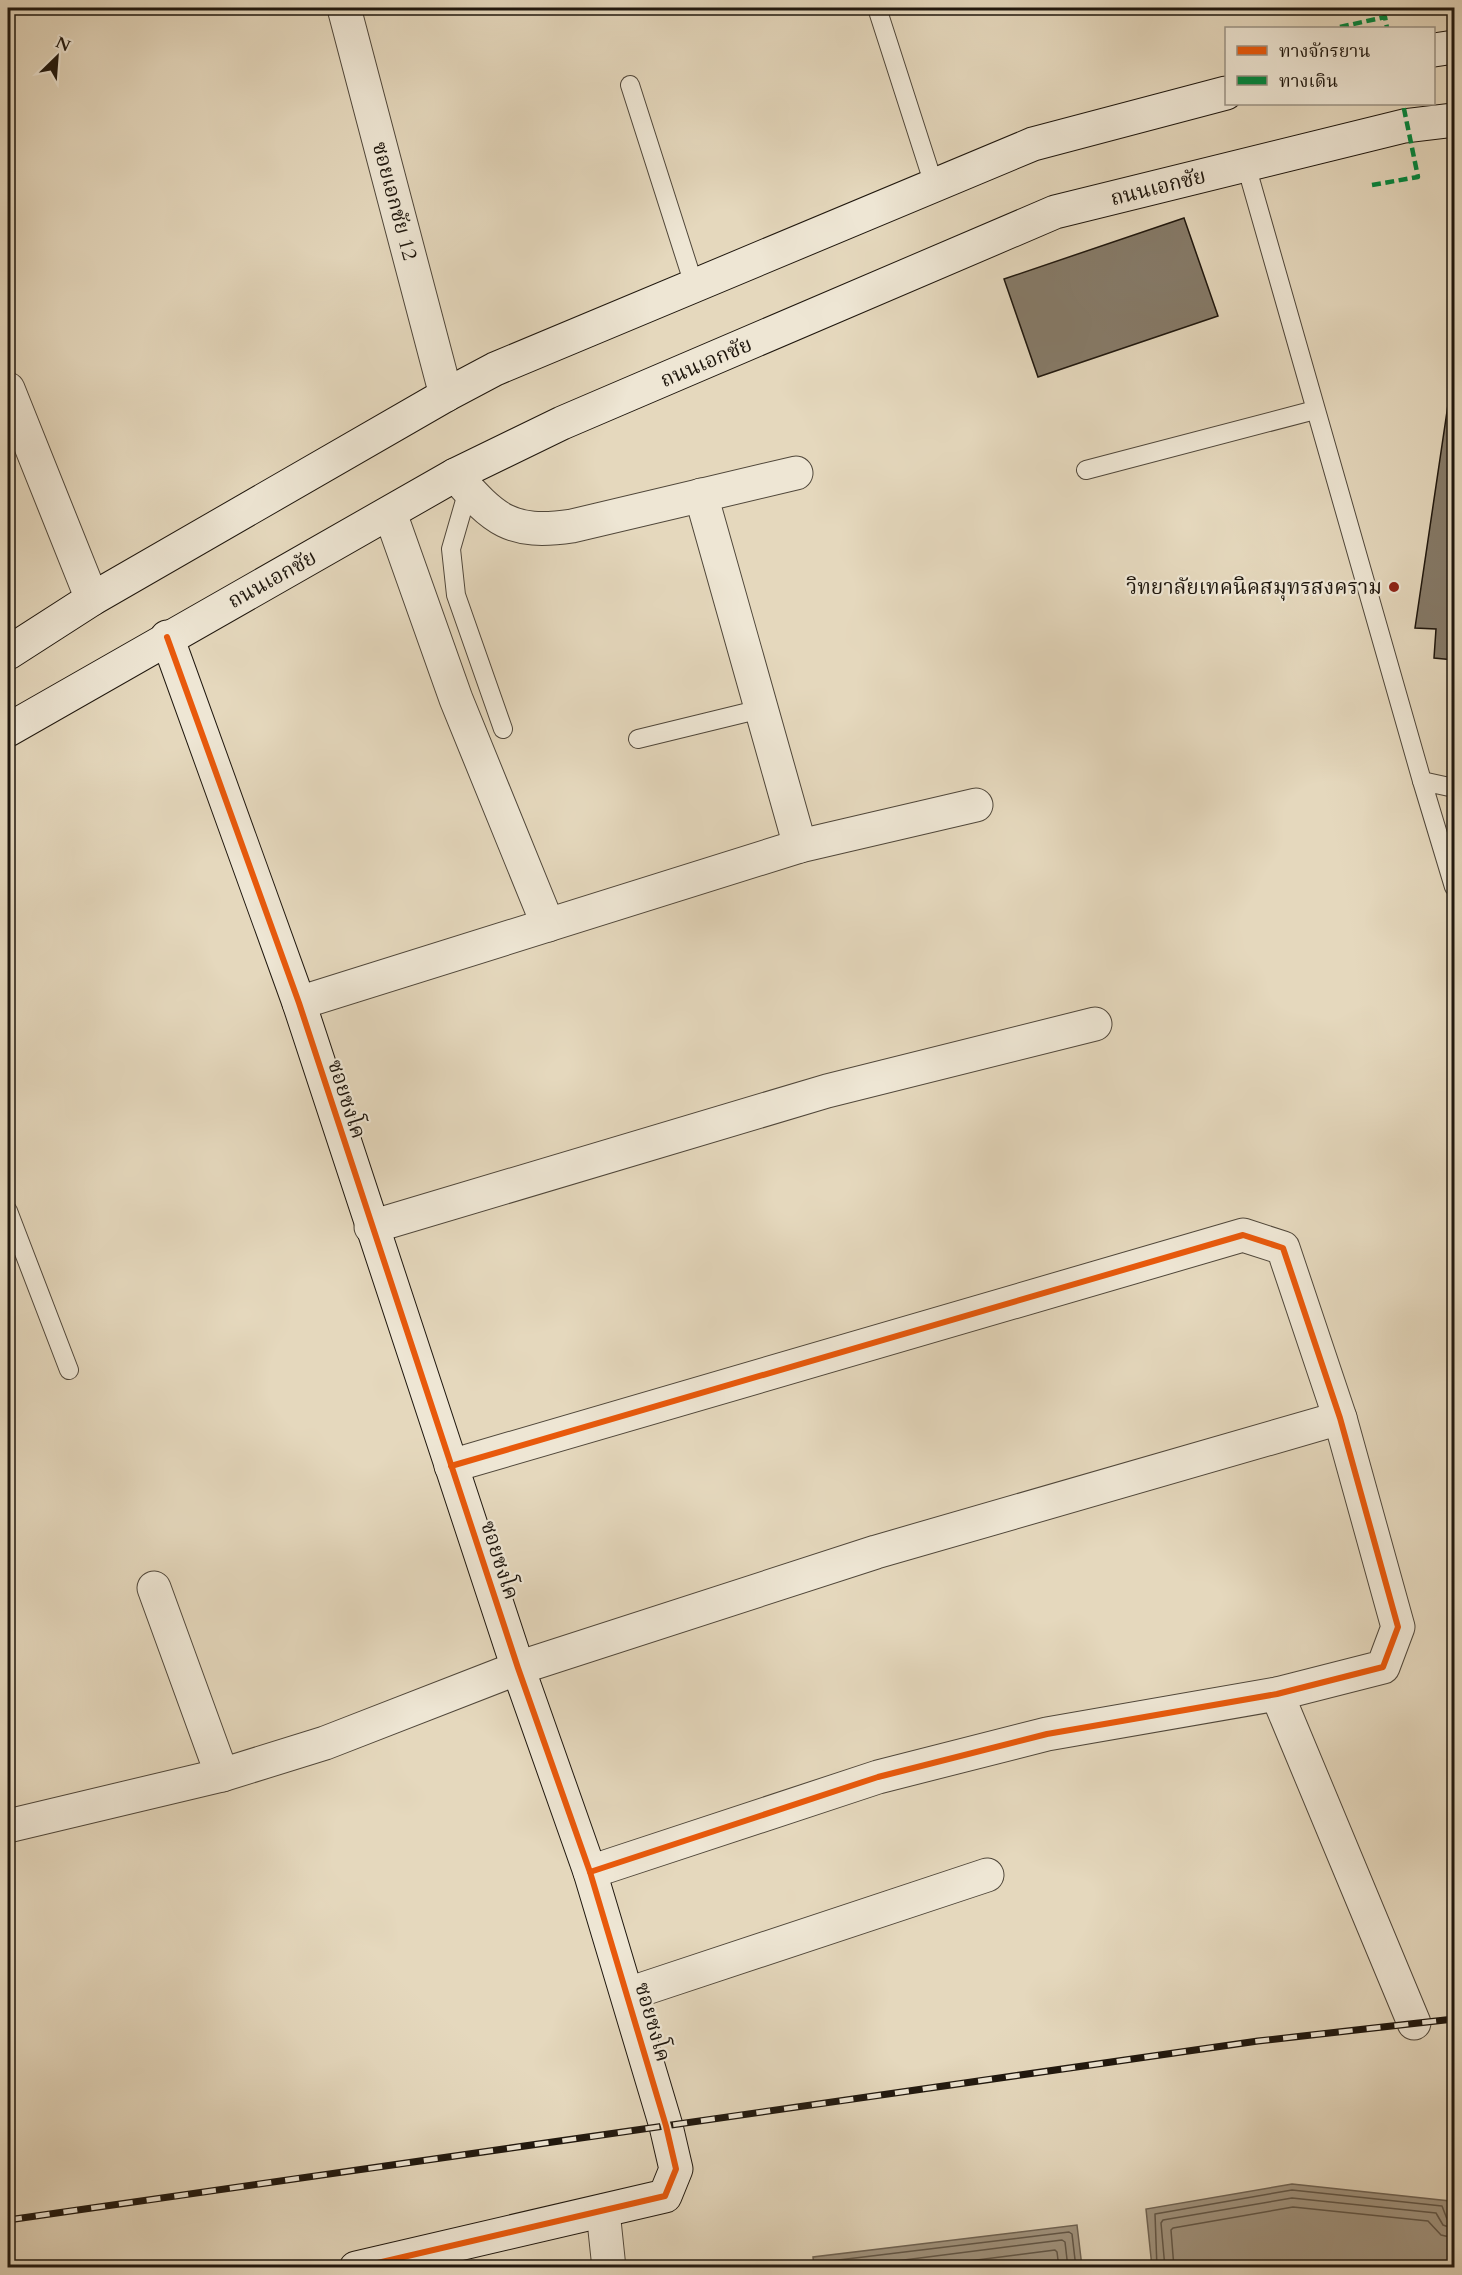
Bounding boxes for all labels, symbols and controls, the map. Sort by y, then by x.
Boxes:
north arrow [27,27,87,87]
legend [1225,27,1435,105]
text: N [52,31,74,57]
text: ทางจักรยาน [1279,39,1370,64]
text: ทางเดิน [1279,69,1338,94]
street label: ซอยเอกชัย 12 [365,139,424,264]
street label: ถนนเอกชัย [1107,162,1209,213]
street label: ถนนเอกชัย [656,330,757,395]
street label: ถนนเอกชัย [223,543,322,616]
place label: วิทยาลัยเทคนิคสมุทรสงคราม [1126,573,1382,602]
marker: วิทยาลัยเทคนิคสมุทรสงคราม [1387,580,1401,594]
street label: ซอยชงโค [320,1056,374,1142]
street label: ซอยชงโค [473,1517,527,1603]
street label: ซอยชงโค [627,1979,679,2065]

